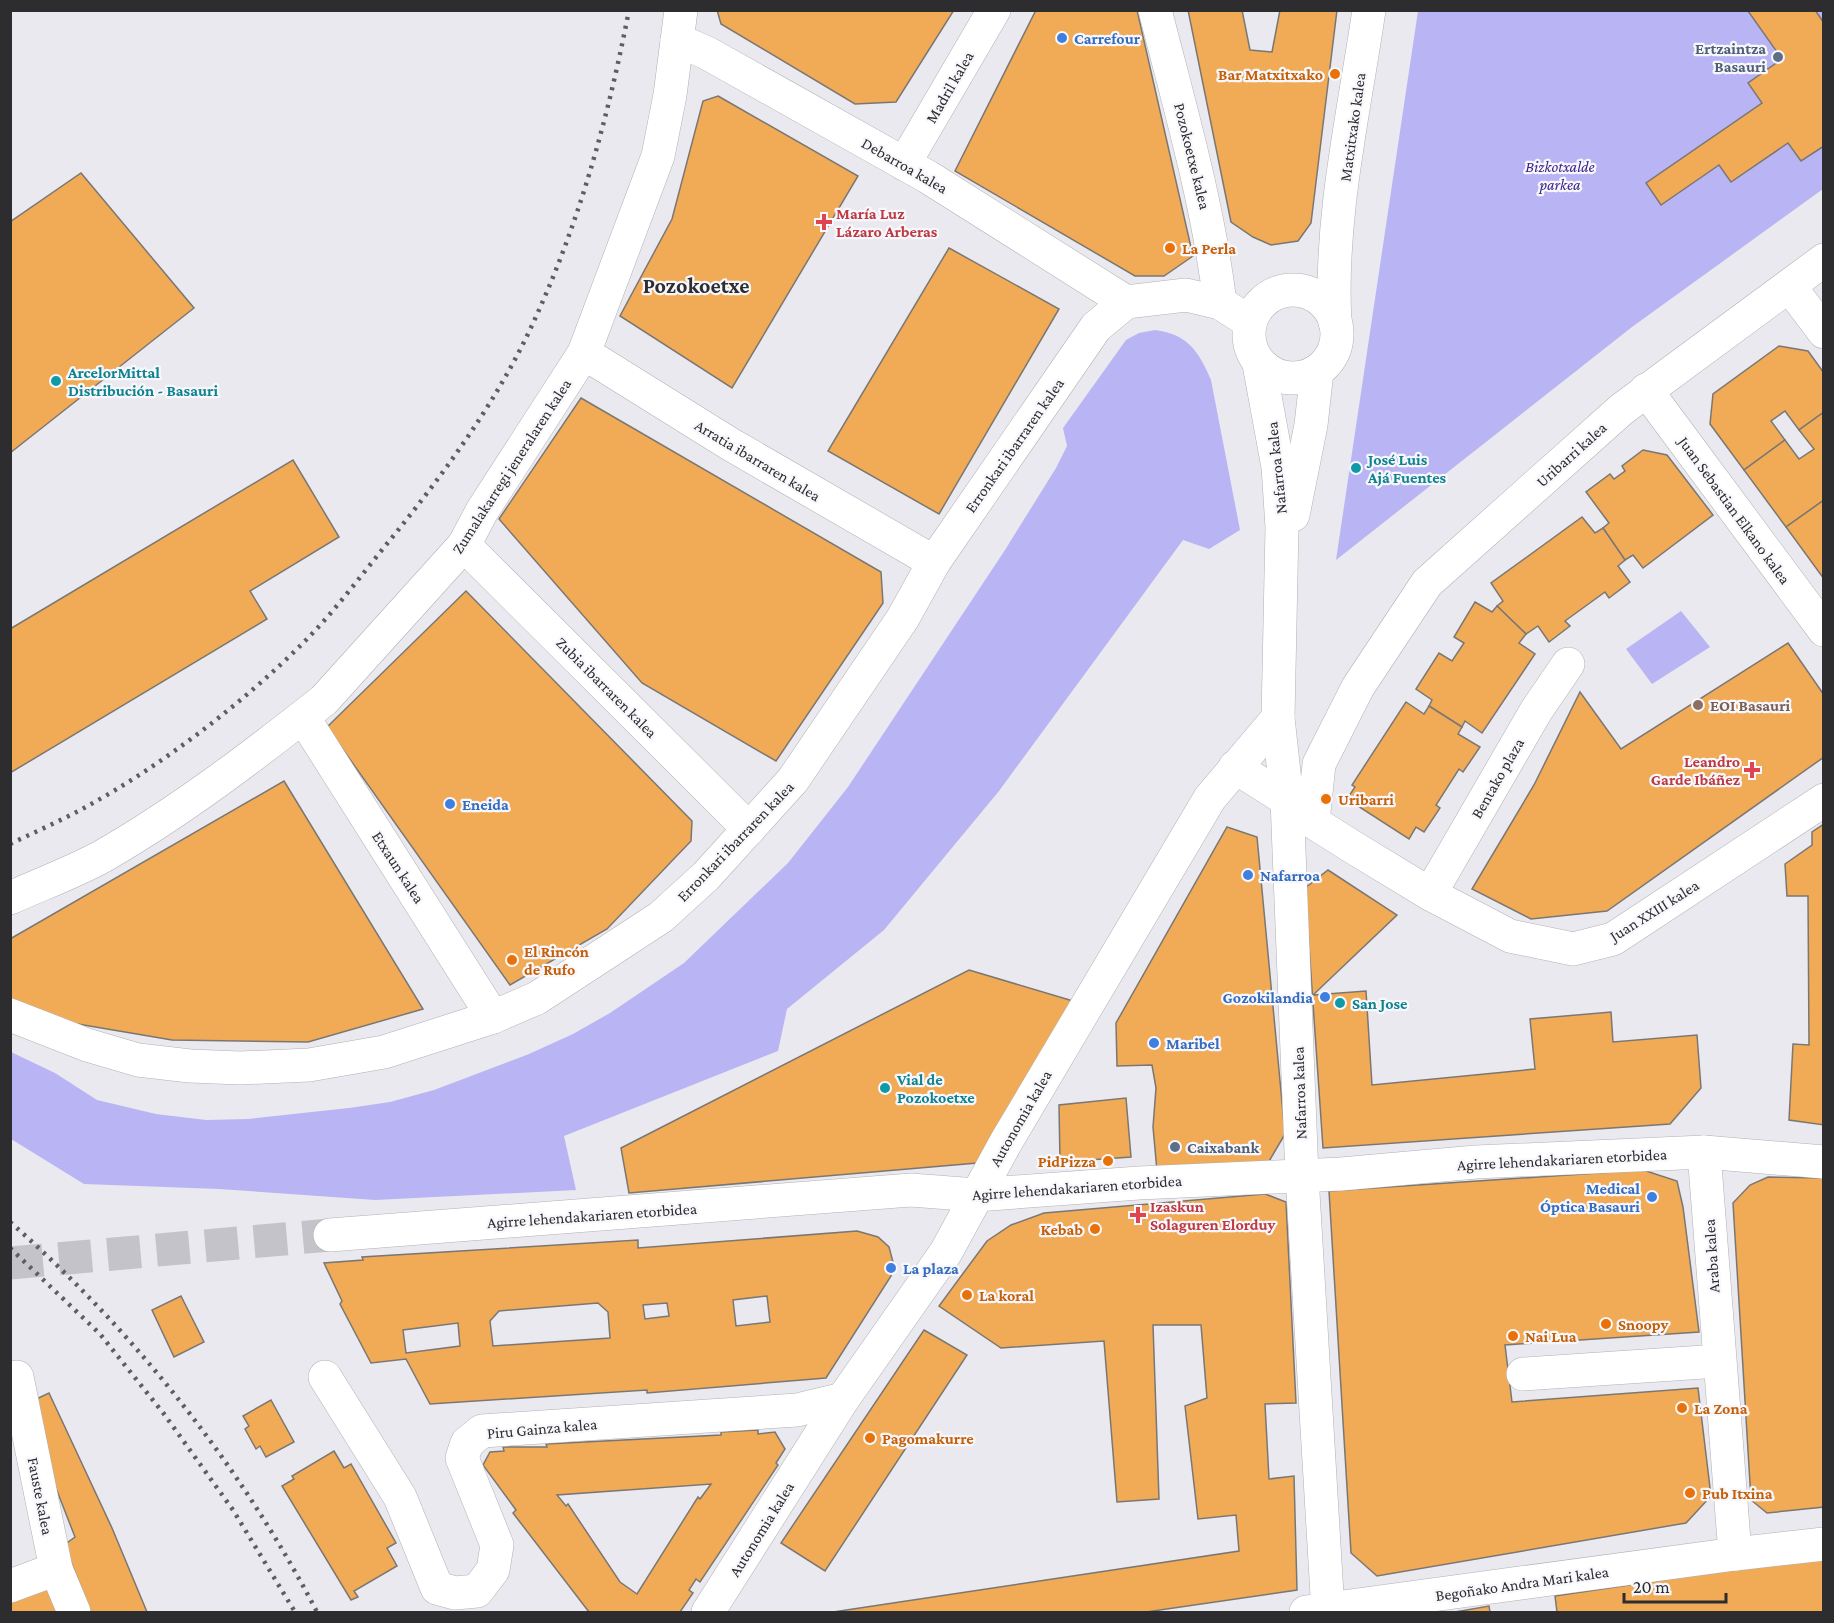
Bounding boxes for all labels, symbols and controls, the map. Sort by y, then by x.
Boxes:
place label: Carrefour [1074,30,1141,47]
marker: Carrefour [1055,31,1069,45]
place label: Ertzaintza Basauri [1695,40,1766,75]
street label: Madril kalea [922,48,977,126]
marker: Ertzaintza Basauri [1771,50,1785,64]
place label: Bar Matxitxako [1218,66,1323,83]
marker: Bar Matxitxako [1328,67,1342,81]
street label: Matxitxako kalea [1336,71,1369,183]
street label: Pozokoetxe kalea [1171,101,1214,212]
street label: Debarroa kalea [859,134,951,197]
park label: Bizkotxalde parkea [1525,158,1595,194]
place label: María Luz Lázaro Arberas [836,205,938,240]
marker: María Luz Lázaro Arberas [817,215,831,229]
place label: La Perla [1182,240,1236,257]
marker: La Perla [1163,241,1177,255]
district label: Pozokoetxe [643,273,749,298]
place label: ArcelorMittal Distribución - Basauri [67,364,218,399]
marker: ArcelorMittal Distribución - Basauri [49,374,63,388]
street label: Erronkari ibarraren kalea [962,374,1068,516]
street label: Zumalakarregi jeneralaren kalea [448,375,576,557]
street label: Arratia ibarraren kalea [692,416,824,505]
street label: Uribarri kalea [1533,418,1610,490]
street label: Nafarroa kalea [1263,420,1290,515]
street label: Juan Sebastian Elkano kalea [1673,432,1794,588]
place label: José Luis Ajá Fuentes [1366,451,1447,487]
marker: José Luis Ajá Fuentes [1349,461,1363,475]
street label: Zubia ibarraren kalea [553,633,661,742]
place label: EOI Basauri [1710,697,1791,714]
marker: EOI Basauri [1691,698,1705,712]
street label: Bentako plaza [1468,735,1528,822]
place label: Leandro Garde Ibáñez [1651,753,1741,788]
marker: Leandro Garde Ibáñez [1745,763,1759,777]
street label: Erronkari ibarraren kalea [674,777,797,905]
place label: Uribarri [1338,791,1394,808]
marker: Uribarri [1319,792,1333,806]
place label: Eneida [462,796,509,813]
marker: Eneida [443,797,457,811]
street label: Etxaun kalea [369,828,428,907]
place label: Nafarroa [1260,867,1320,884]
marker: Nafarroa [1241,868,1255,882]
street label: Juan XXIII kalea [1605,876,1703,946]
place label: El Rincón de Rufo [524,943,589,978]
marker: El Rincón de Rufo [505,953,519,967]
place label: Gozokilandia [1223,989,1313,1006]
marker: Gozokilandia [1318,990,1332,1004]
place label: San Jose [1352,995,1408,1012]
marker: San Jose [1333,996,1347,1010]
place label: Maribel [1166,1035,1220,1052]
marker: Maribel [1147,1036,1161,1050]
street label: Nafarroa kalea [1289,1046,1310,1140]
street label: Autonomia kalea [986,1067,1055,1169]
place label: Vial de Pozokoetxe [896,1071,975,1106]
marker: Vial de Pozokoetxe [878,1081,892,1095]
place label: Caixabank [1187,1139,1259,1156]
marker: Caixabank [1168,1140,1182,1154]
street label: Agirre lehendakariaren etorbidea [1456,1145,1668,1174]
place label: PidPizza [1038,1153,1096,1170]
marker: PidPizza [1101,1154,1115,1168]
street label: Agirre lehendakariaren etorbidea [971,1172,1183,1204]
place label: Medical Óptica Basauri [1540,1180,1640,1215]
marker: Medical Óptica Basauri [1645,1190,1659,1204]
place label: Izaskun Solaguren Elorduy [1150,1198,1276,1233]
street label: Agirre lehendakariaren etorbidea [486,1200,698,1232]
marker: Izaskun Solaguren Elorduy [1131,1208,1145,1222]
street label: Araba kalea [1700,1218,1723,1294]
place label: Kebab [1040,1221,1083,1238]
marker: Kebab [1088,1222,1102,1236]
place label: La plaza [903,1260,959,1277]
marker: La plaza [884,1261,898,1275]
place label: La koral [979,1287,1034,1304]
marker: La koral [960,1288,974,1302]
place label: Snoopy [1618,1316,1669,1333]
marker: Snoopy [1599,1317,1613,1331]
place label: Nai Lua [1525,1328,1577,1345]
marker: Nai Lua [1506,1329,1520,1343]
place label: La Zona [1694,1400,1748,1417]
marker: La Zona [1675,1401,1689,1415]
street label: Piru Gainza kalea [486,1415,598,1442]
place label: Pagomakurre [882,1430,974,1447]
marker: Pagomakurre [863,1431,877,1445]
street label: Fauste kalea [25,1456,56,1537]
street label: Autonomia kalea [726,1478,798,1580]
place label: Pub Itxina [1702,1485,1773,1502]
marker: Pub Itxina [1683,1486,1697,1500]
street label: Begoñako Andra Mari kalea [1434,1563,1611,1605]
scale bar [1624,1566,1726,1604]
text: 20 m [1633,1577,1670,1597]

